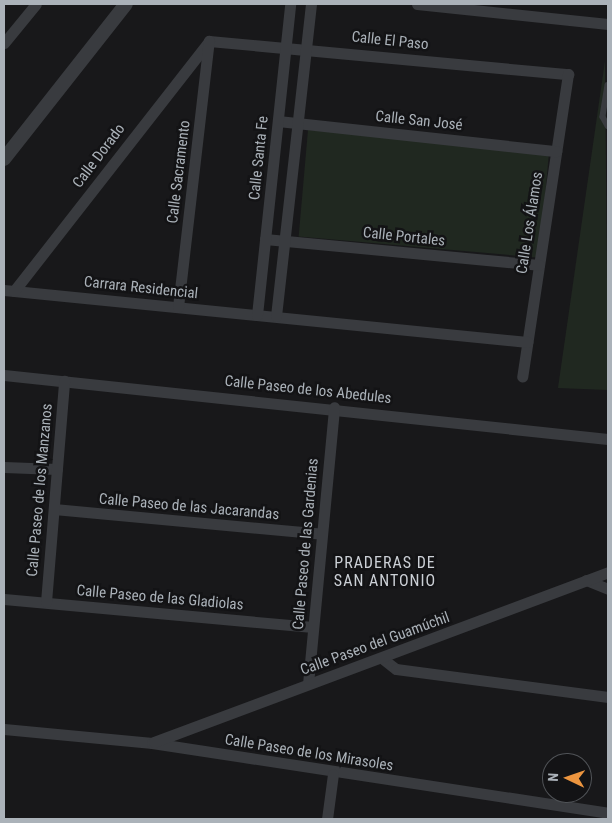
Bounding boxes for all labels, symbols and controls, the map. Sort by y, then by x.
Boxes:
street label: Calle El Paso [351,28,429,54]
street label: Calle San José [375,107,463,135]
street label: Calle Santa Fe [246,115,272,201]
street label: Calle Sacramento [164,119,194,225]
street label: Calle Dorado [69,120,129,192]
street label: Calle Los Álamos [513,171,547,275]
street label: Calle Portales [362,224,446,250]
street label: Carrara Residencial [83,273,199,303]
street label: Calle Paseo de los Abedules [224,372,392,408]
street label: Calle Paseo de los Manzanos [23,403,57,577]
street label: Calle Paseo de las Gardenias [290,458,322,630]
street label: Calle Paseo de las Jacarandas [98,490,280,524]
district label: PRADERAS DE SAN ANTONIO [332,553,438,591]
street label: Calle Paseo de las Gladiolas [76,582,244,614]
street label: Calle Paseo del Guamúchil [298,609,452,679]
street label: Calle Paseo de los Mirasoles [223,731,395,775]
north arrow [542,753,592,803]
text: N [545,773,561,782]

